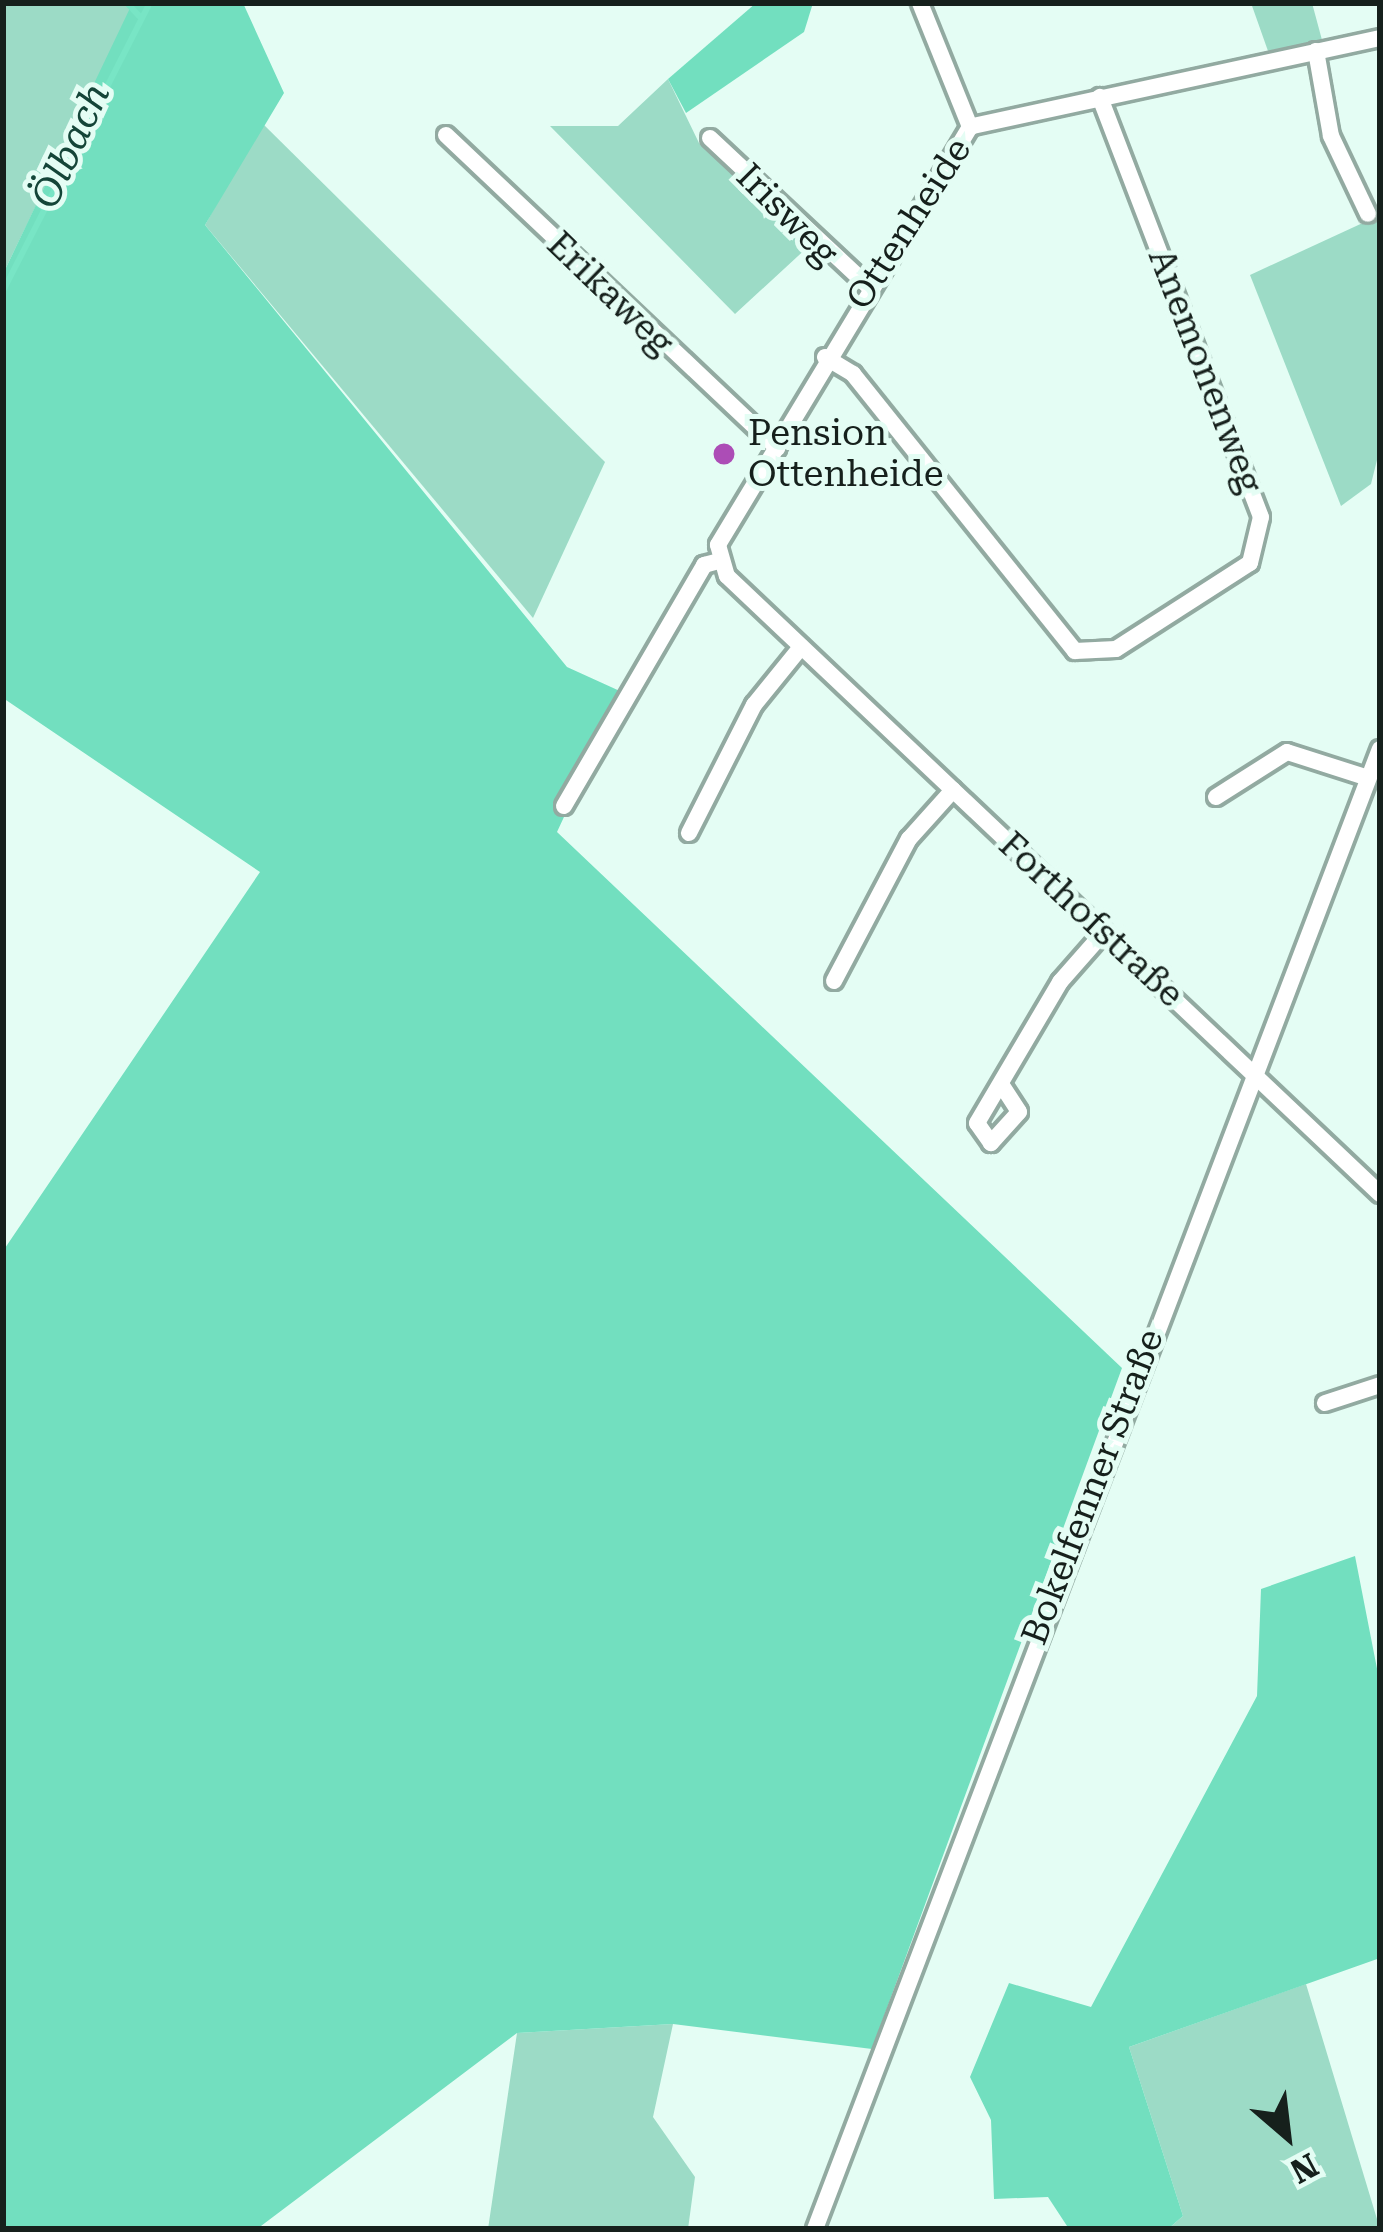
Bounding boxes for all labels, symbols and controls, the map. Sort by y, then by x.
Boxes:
water label: Ölbach [22,76,120,216]
street label: Ottenheide [838,130,980,318]
street label: Irisweg [727,155,847,275]
street label: Erikaweg [538,223,682,365]
street label: Anemonenweg [1139,243,1271,499]
place label: Pension Ottenheide [748,411,943,496]
marker: Pension Ottenheide [711,441,737,467]
street label: Forthofstraße [990,824,1192,1016]
street label: Bokelfenner Straße [1013,1323,1173,1651]
north arrow [1227,2076,1347,2196]
text: N [1284,2145,1325,2191]

